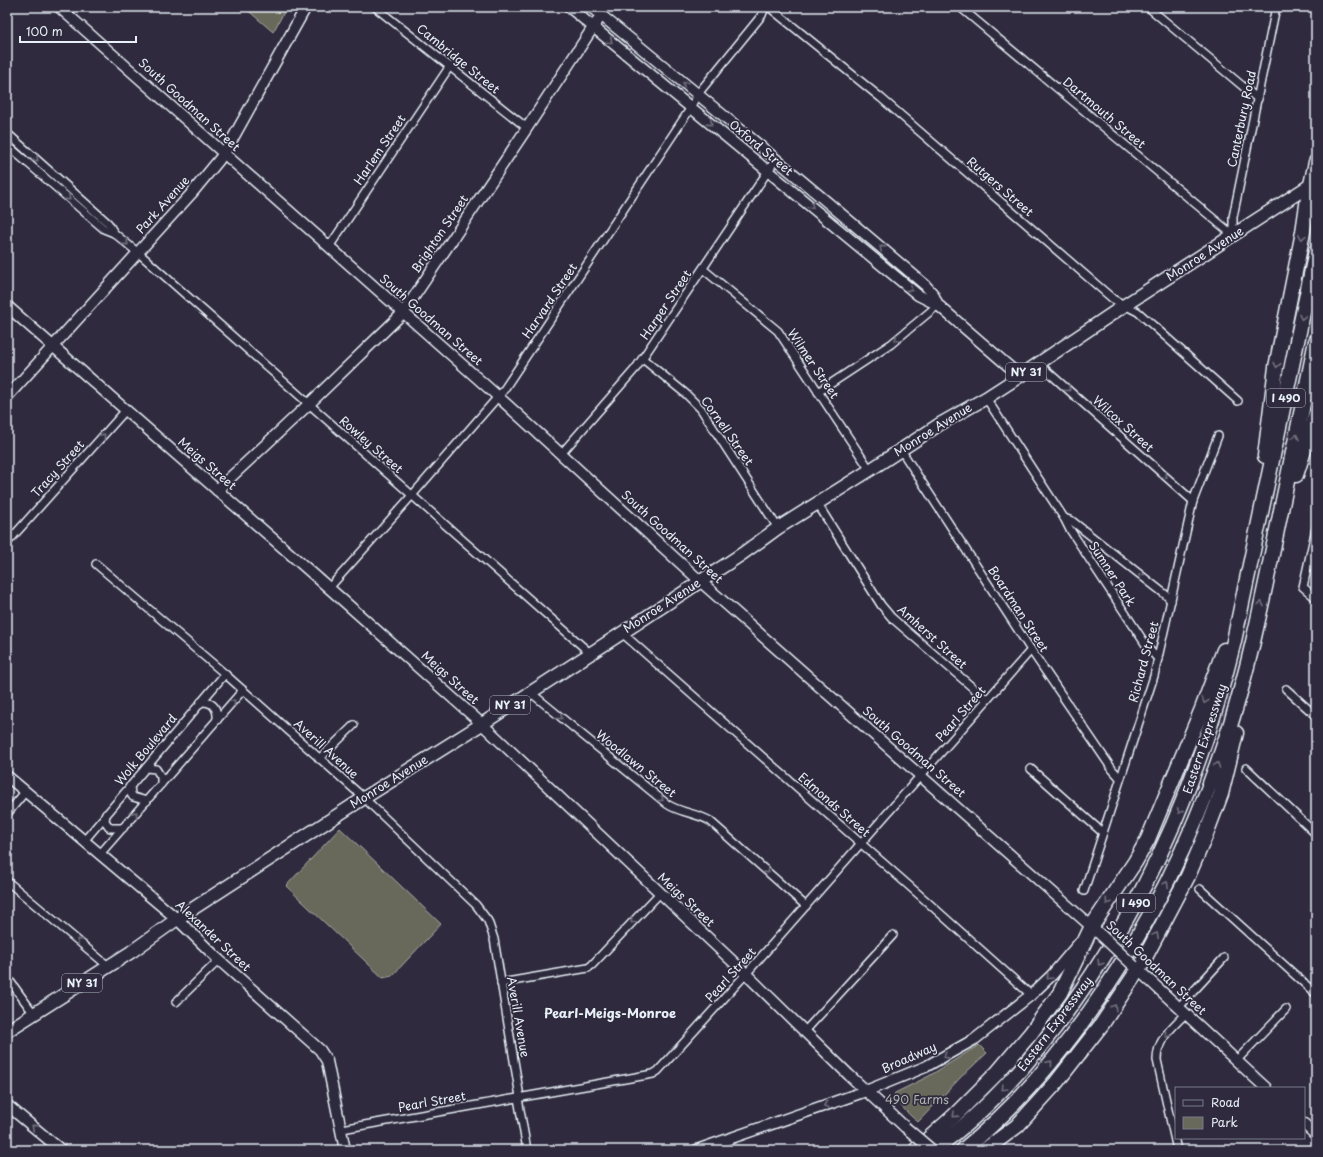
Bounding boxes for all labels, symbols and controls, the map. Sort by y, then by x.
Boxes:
scale bar [20,18,136,44]
street label: Cambridge Street [413,19,504,97]
text: 100 m [26,22,63,40]
one-way arrow [605,36,612,43]
street label: South Goodman Street [135,54,245,155]
street label: Canterbury Road [1222,69,1260,169]
street label: Dartmouth Street [1059,72,1150,152]
one-way arrow [683,82,690,89]
street label: Harlem Street [349,110,410,188]
street label: Oxford Street [726,115,798,179]
one-way arrow [706,118,713,125]
street label: Rutgers Street [963,152,1038,220]
one-way arrow [32,154,39,161]
street label: Park Avenue [131,171,193,237]
street label: Brighton Street [406,191,472,276]
one-way arrow [64,193,71,200]
one-way arrow [806,201,813,208]
street label: Monroe Avenue [1162,221,1247,285]
one-way arrow [1299,234,1307,240]
one-way arrow [121,239,129,246]
one-way arrow [879,246,886,253]
street label: Harvard Street [517,259,581,342]
street label: Harper Street [635,266,695,343]
street label: South Goodman Street [376,269,487,369]
one-way arrow [906,284,913,291]
one-way arrow [1299,314,1307,320]
street label: Wilmer Street [784,325,844,402]
one-way arrow [895,334,902,341]
one-way arrow [1273,362,1282,368]
road number: NY 31 [1006,363,1046,381]
one-way arrow [1063,385,1070,392]
road number: I 490 [1267,389,1305,407]
street label: Wilcox Street [1089,391,1158,456]
street label: Cornell Street [697,392,758,469]
street label: Monroe Avenue [890,398,975,460]
street label: Rowley Street [336,411,408,477]
one-way arrow [99,433,106,440]
street label: Meigs Street [174,433,241,494]
one-way arrow [1291,434,1300,440]
street label: Tracy Street [27,436,88,501]
one-way arrow [1160,471,1168,478]
street label: South Goodman Street [618,486,728,587]
street label: Sumner Park [1085,537,1141,610]
street label: Boardman Street [984,562,1054,656]
street label: Monroe Avenue [619,573,704,637]
one-way arrow [1138,573,1145,580]
street label: Amherst Street [894,600,972,673]
one-way arrow [1257,601,1265,607]
street label: Richard Street [1124,619,1163,704]
street label: Meigs Street [418,646,484,708]
street label: Eastern Expressway [1178,681,1230,796]
street label: Pearl Street [931,682,990,745]
road number: NY 31 [490,696,530,714]
one-way arrow [1201,698,1209,705]
one-way arrow [228,699,235,706]
street label: South Goodman Street [859,701,970,801]
street label: Wolk Boulevard [110,709,181,789]
one-way arrow [556,713,563,720]
street label: Averill Avenue [290,714,363,783]
street label: Woodlawn Street [593,725,681,801]
street label: Monroe Avenue [346,750,431,812]
one-way arrow [1212,761,1221,768]
street label: Edmonds Street [795,768,875,841]
one-way arrow [656,795,664,802]
one-way arrow [1177,806,1185,814]
one-way arrow [130,812,137,819]
one-way arrow [762,867,769,874]
street label: Meigs Street [654,868,719,931]
one-way arrow [1161,881,1169,888]
road number: I 490 [1117,894,1155,912]
street label: Alexander Street [172,895,256,975]
one-way arrow [1105,898,1113,905]
street label: South Goodman Street [1103,916,1211,1019]
one-way arrow [631,917,638,924]
one-way arrow [1152,932,1159,939]
one-way arrow [76,939,83,946]
street label: Pearl Street [701,943,760,1006]
one-way arrow [1097,959,1105,966]
street label: Eastern Expressway [1012,972,1096,1075]
one-way arrow [1046,973,1054,980]
road number: NY 31 [62,974,102,992]
street label: Averill Avenue [503,975,535,1059]
district label: Pearl-Meigs-Monroe [544,1003,676,1022]
one-way arrow [1109,1004,1117,1011]
one-way arrow [1164,1030,1171,1037]
street label: Broadway [878,1037,939,1077]
one-way arrow [943,1051,950,1058]
one-way arrow [1045,1061,1052,1068]
one-way arrow [1001,1083,1009,1091]
street label: Pearl Street [397,1086,467,1116]
legend [1175,1087,1305,1139]
park label: 490 Farms [885,1090,949,1108]
text: Road [1211,1093,1240,1111]
one-way arrow [822,1100,829,1109]
one-way arrow [952,1110,960,1118]
text: Park [1211,1113,1238,1131]
one-way arrow [31,1125,39,1132]

